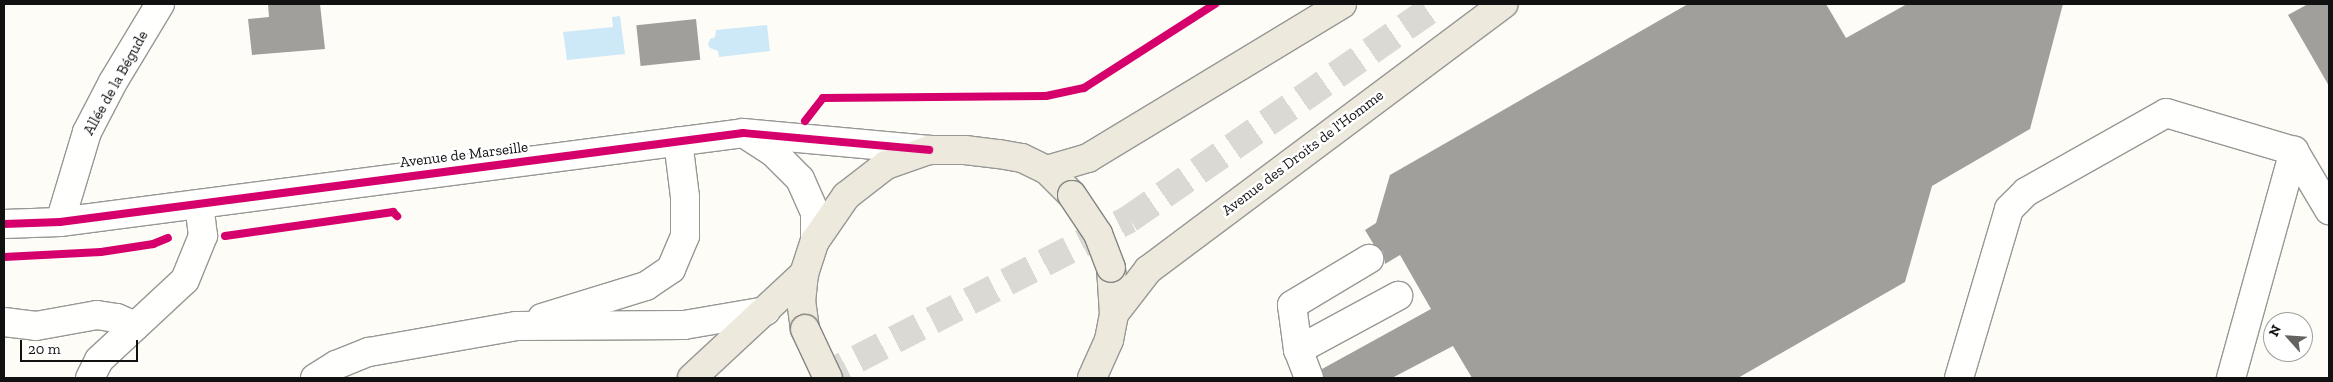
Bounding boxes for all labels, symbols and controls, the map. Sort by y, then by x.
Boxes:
street label: Allée de la Bégude [80,28,152,138]
street label: Avenue des Droits de l'Homme [1219,86,1387,220]
street label: Avenue de Marseille [399,138,529,172]
north arrow [2263,312,2313,362]
text: N [2265,322,2285,339]
scale bar [22,330,140,362]
text: 20 m [28,340,61,358]

